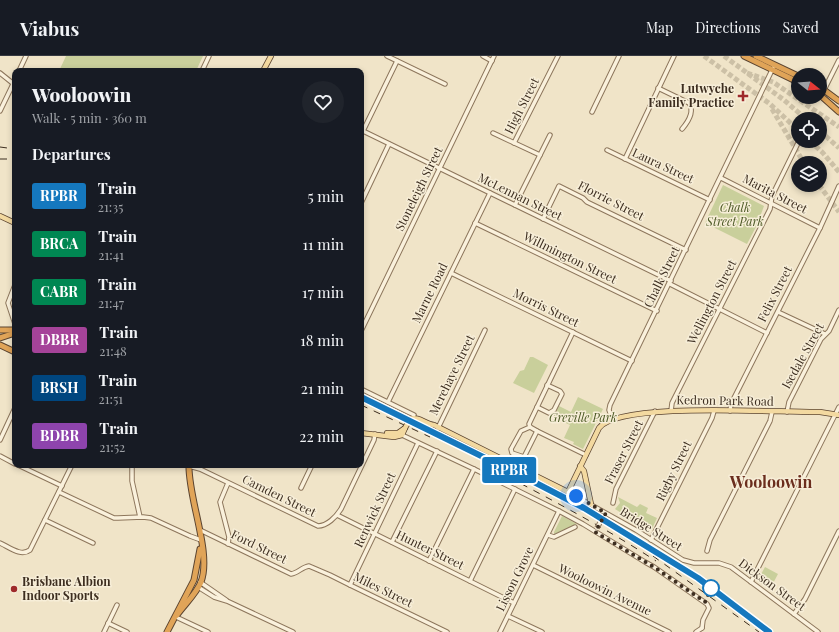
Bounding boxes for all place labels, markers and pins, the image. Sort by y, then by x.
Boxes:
place label: Lutwyche Family Practice [648,80,734,110]
marker: Lutwyche Family Practice [737,90,749,102]
place label: Brisbane Albion Indoor Sports [22,573,111,603]
unlabelled marker [702,579,720,597]
marker: Brisbane Albion Indoor Sports [9,584,19,594]

